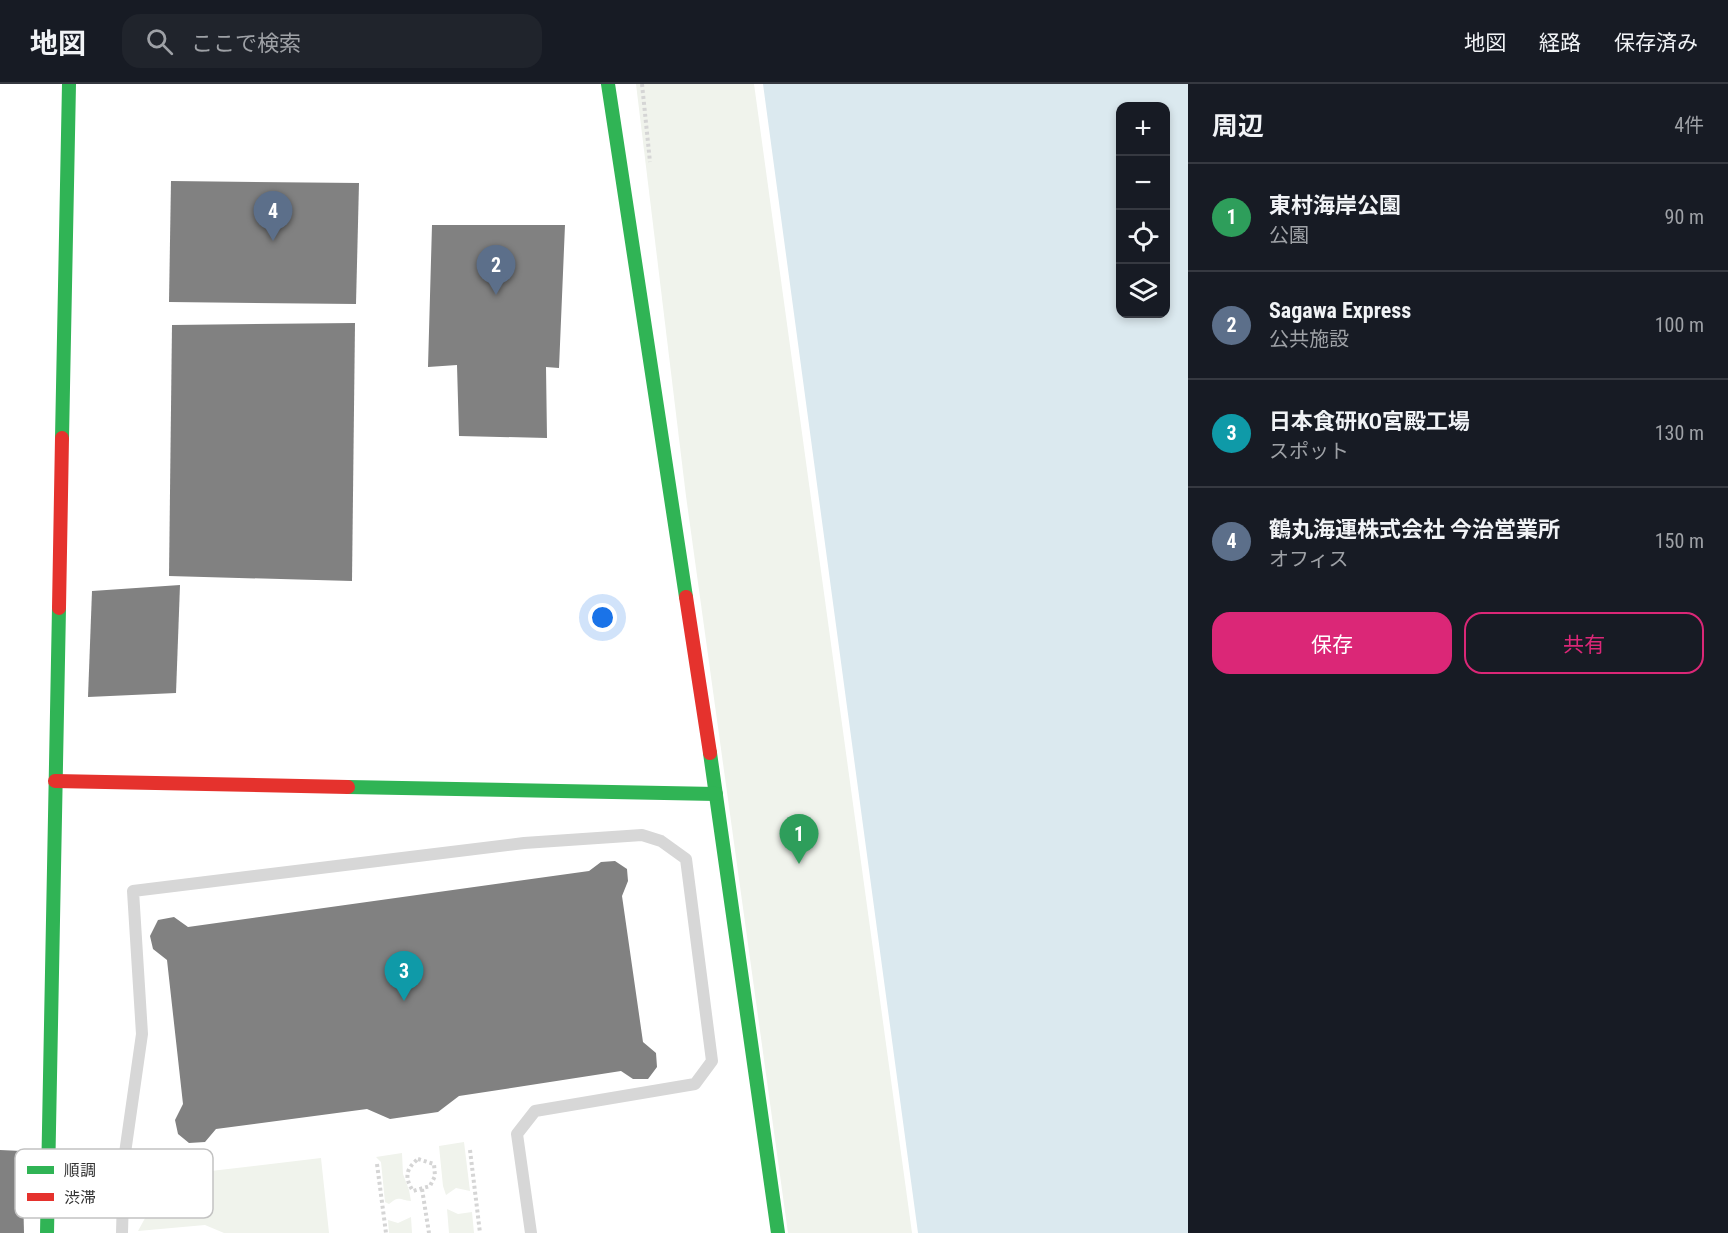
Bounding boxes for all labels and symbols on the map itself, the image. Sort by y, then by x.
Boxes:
pin: 4 [254,192,292,241]
pin: 2 [476,246,516,295]
your location [588,603,617,632]
pin: 1 [780,814,818,864]
pin: 3 [384,952,424,1001]
legend [15,1149,213,1218]
text: 順調 [64,1161,96,1180]
text: 渋滞 [64,1188,96,1207]

